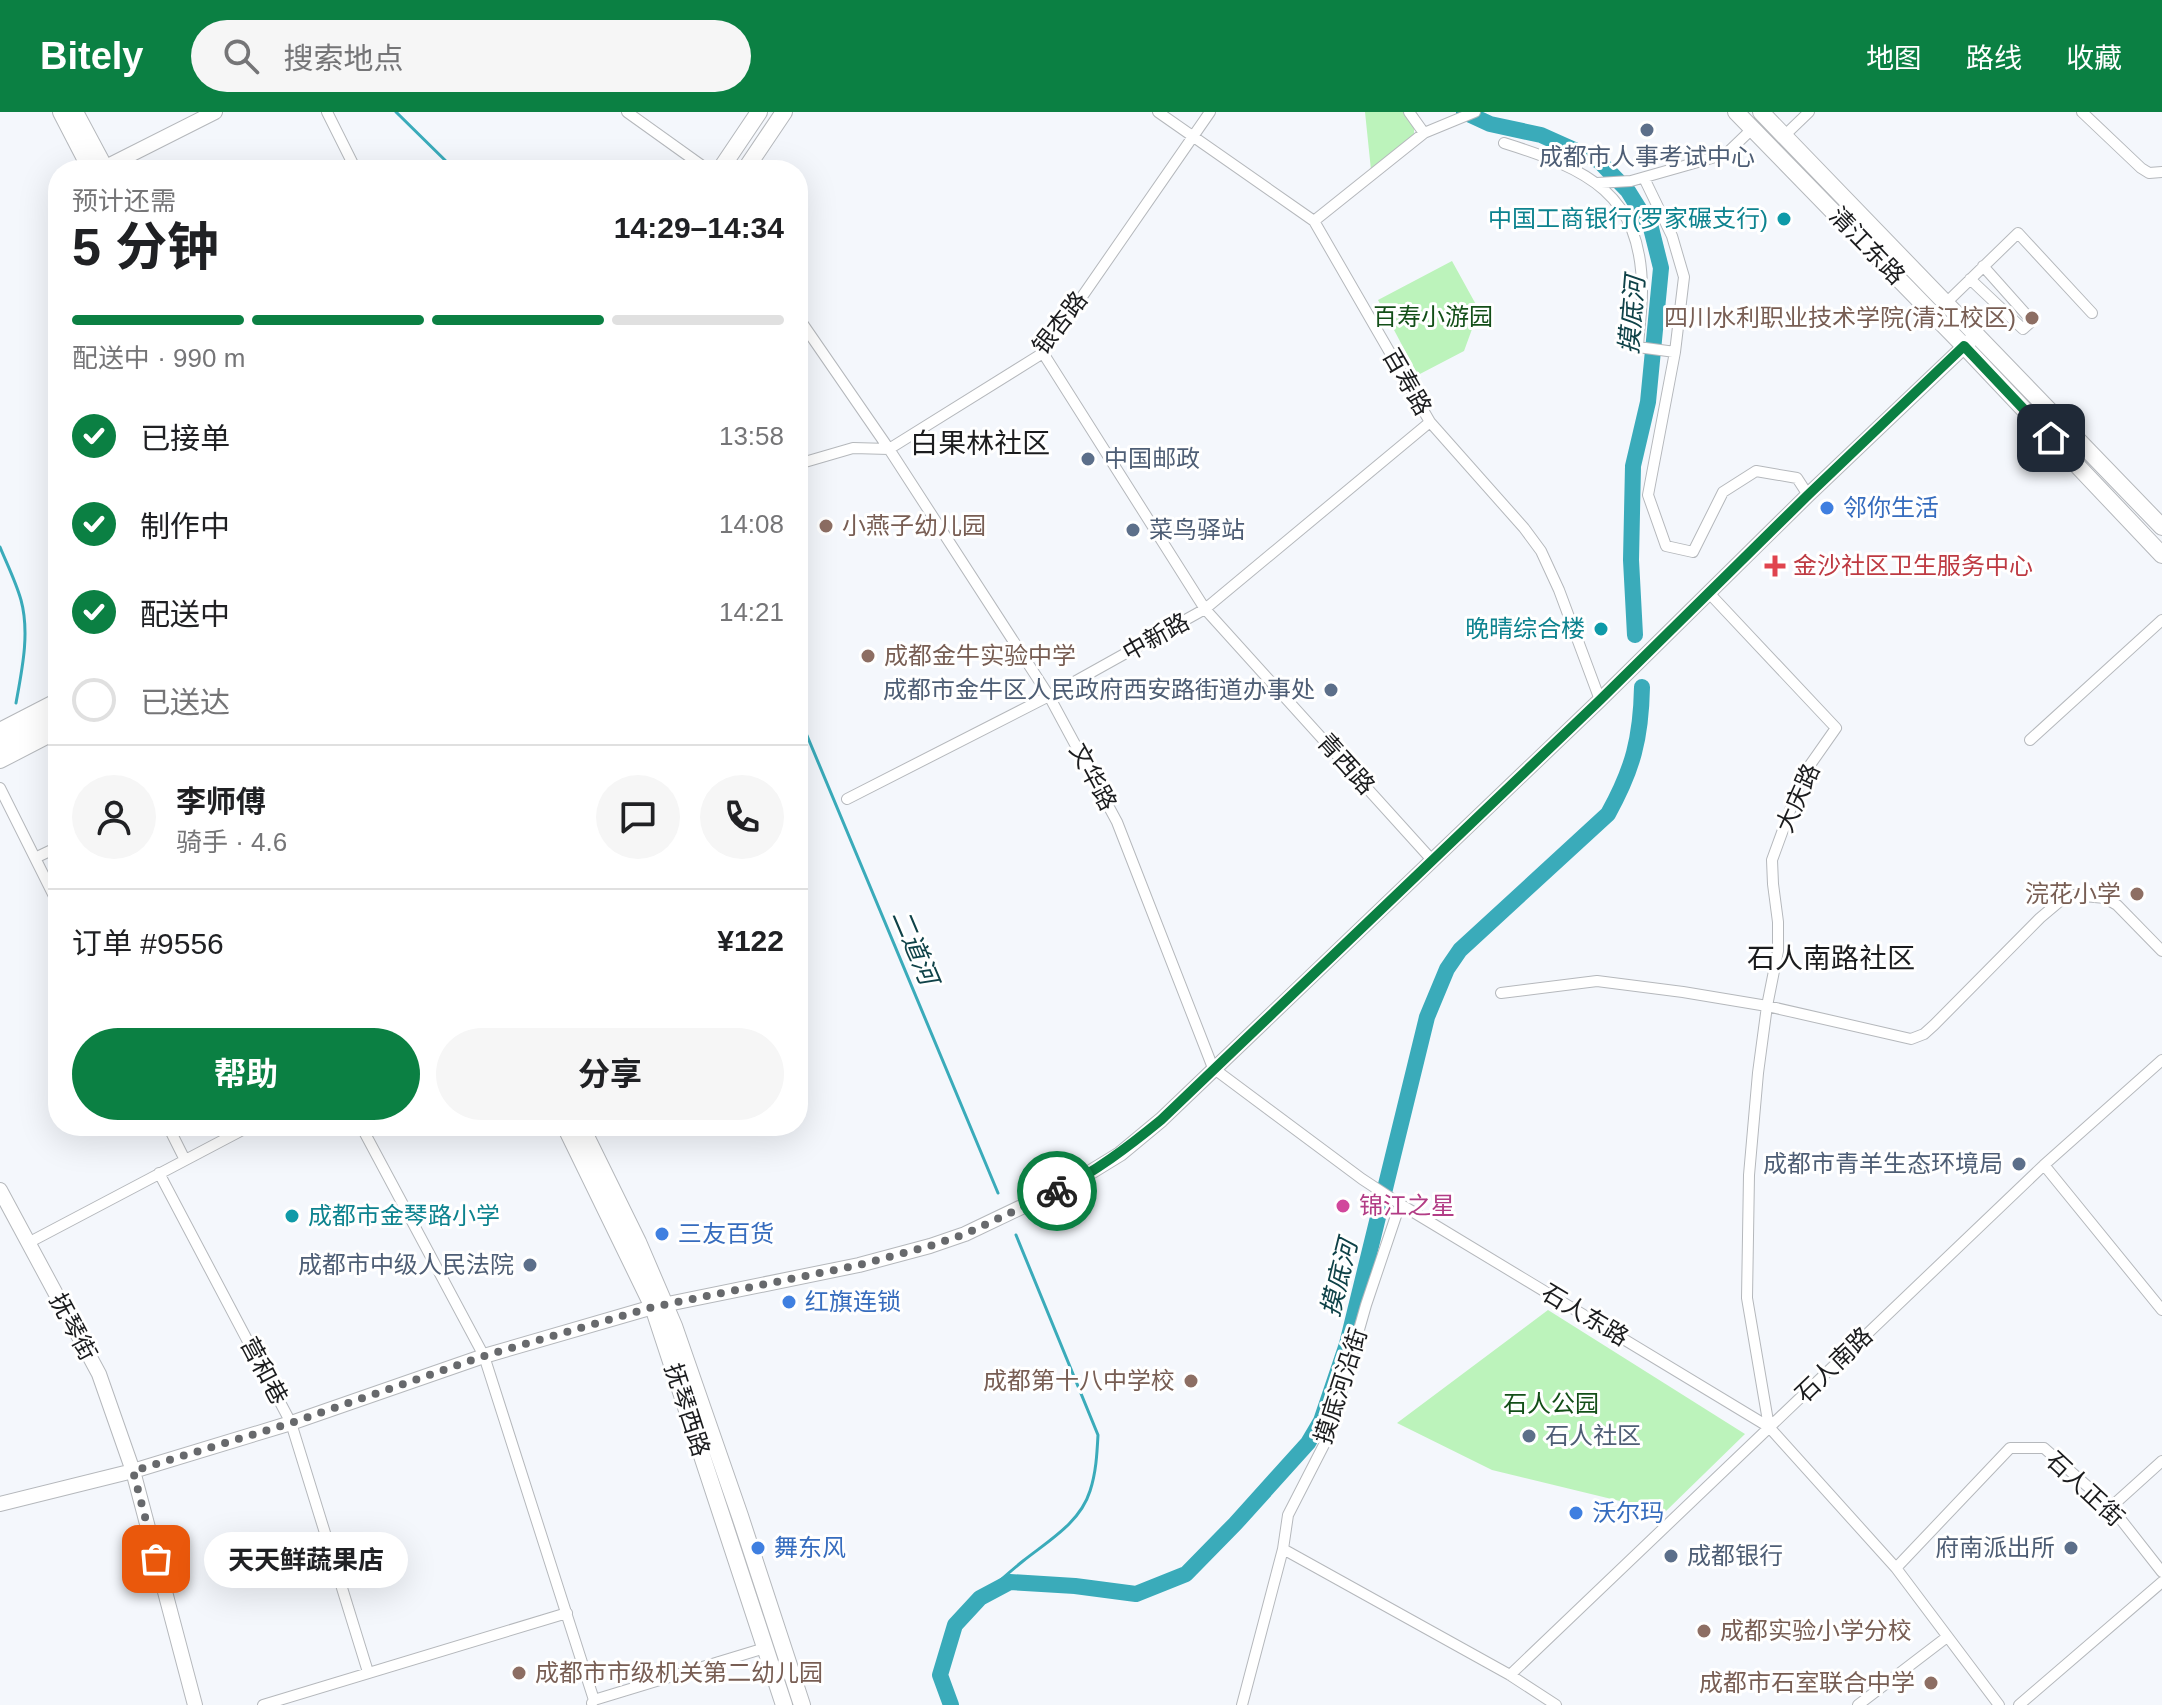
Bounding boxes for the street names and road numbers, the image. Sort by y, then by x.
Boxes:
street label: 清江东路 [1824,202,1910,290]
street label: 银杏路 [1027,286,1092,359]
street label: 百寿路 [1378,344,1437,420]
street label: 中新路 [1118,607,1194,666]
street label: 青西路 [1312,728,1380,799]
street label: 文华路 [1065,739,1122,815]
street label: 大庆路 [1771,759,1825,836]
street label: 石人东路 [1537,1278,1633,1351]
street label: 抚琴街 [45,1289,102,1365]
street label: 石人南路 [1790,1322,1878,1408]
street label: 摸底河沿街 [1309,1325,1372,1447]
street label: 营和巷 [236,1333,293,1409]
street label: 抚琴西路 [660,1360,715,1460]
street label: 石人正街 [2041,1446,2130,1531]

